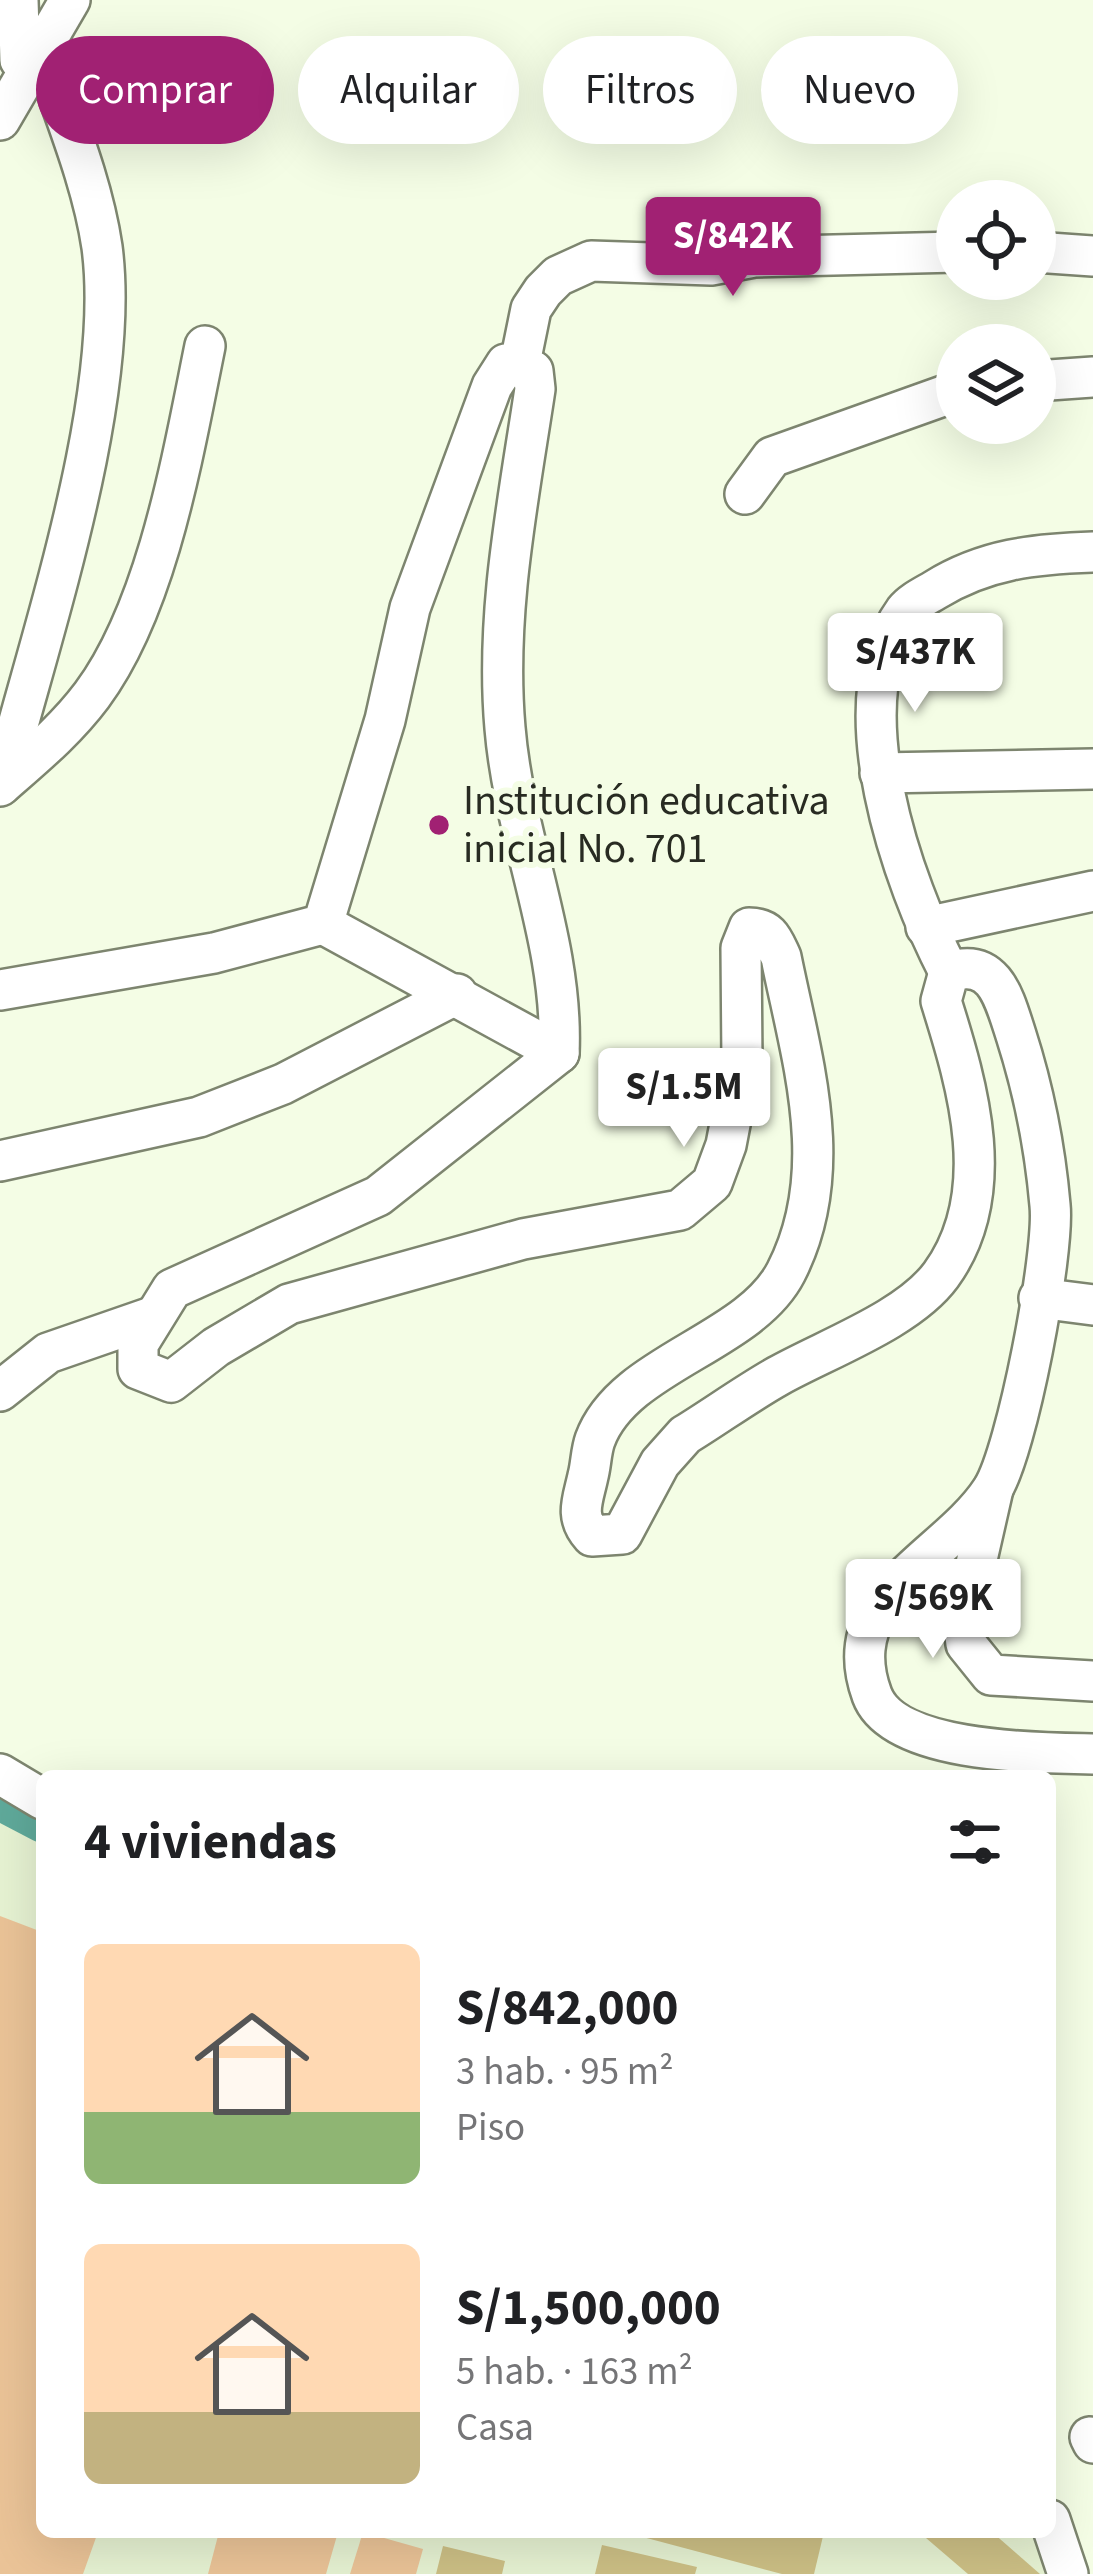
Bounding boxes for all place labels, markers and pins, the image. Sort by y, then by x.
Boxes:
pin: S/842K [635,197,831,299]
pin: S/437K [817,613,1013,715]
place label: Institución educativa inicial No. 701 [463,771,830,879]
marker: Institución educativa inicial No. 701 [426,812,452,838]
pin: S/1.5M [586,1048,782,1150]
pin: S/569K [835,1559,1031,1661]

